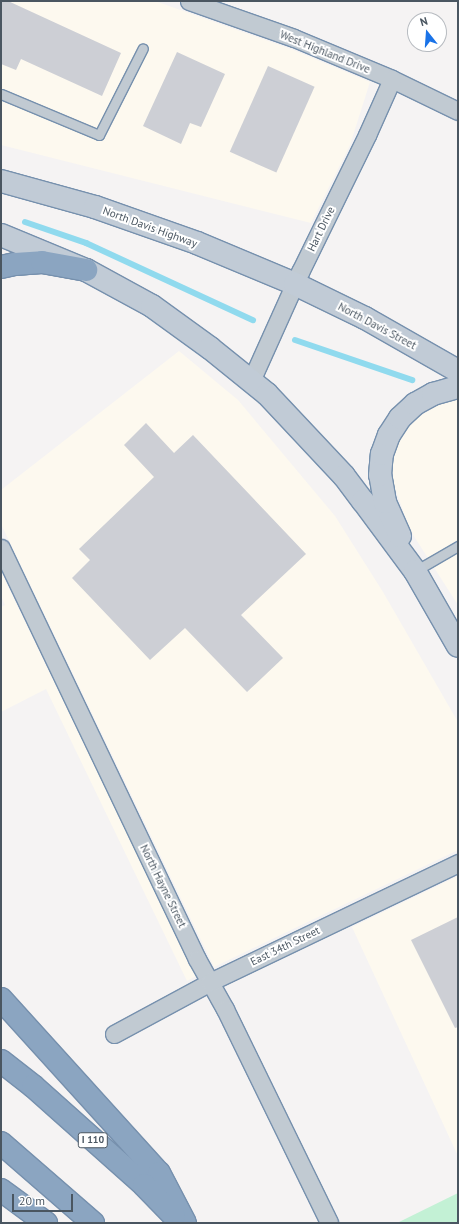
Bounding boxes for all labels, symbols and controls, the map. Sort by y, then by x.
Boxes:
north arrow [407,12,447,52]
text: N [418,14,429,29]
street label: West Highland Drive [278,28,372,76]
street label: North Davis Highway [101,204,199,250]
street label: Hart Drive [304,204,338,254]
street label: North Davis Street [336,300,418,352]
street label: North Hayne Street [137,842,189,930]
street label: East 34th Street [248,924,322,968]
road number: I 110 [77,1132,109,1148]
scale bar [14,1186,75,1212]
text: 20 m [19,1193,45,1208]

